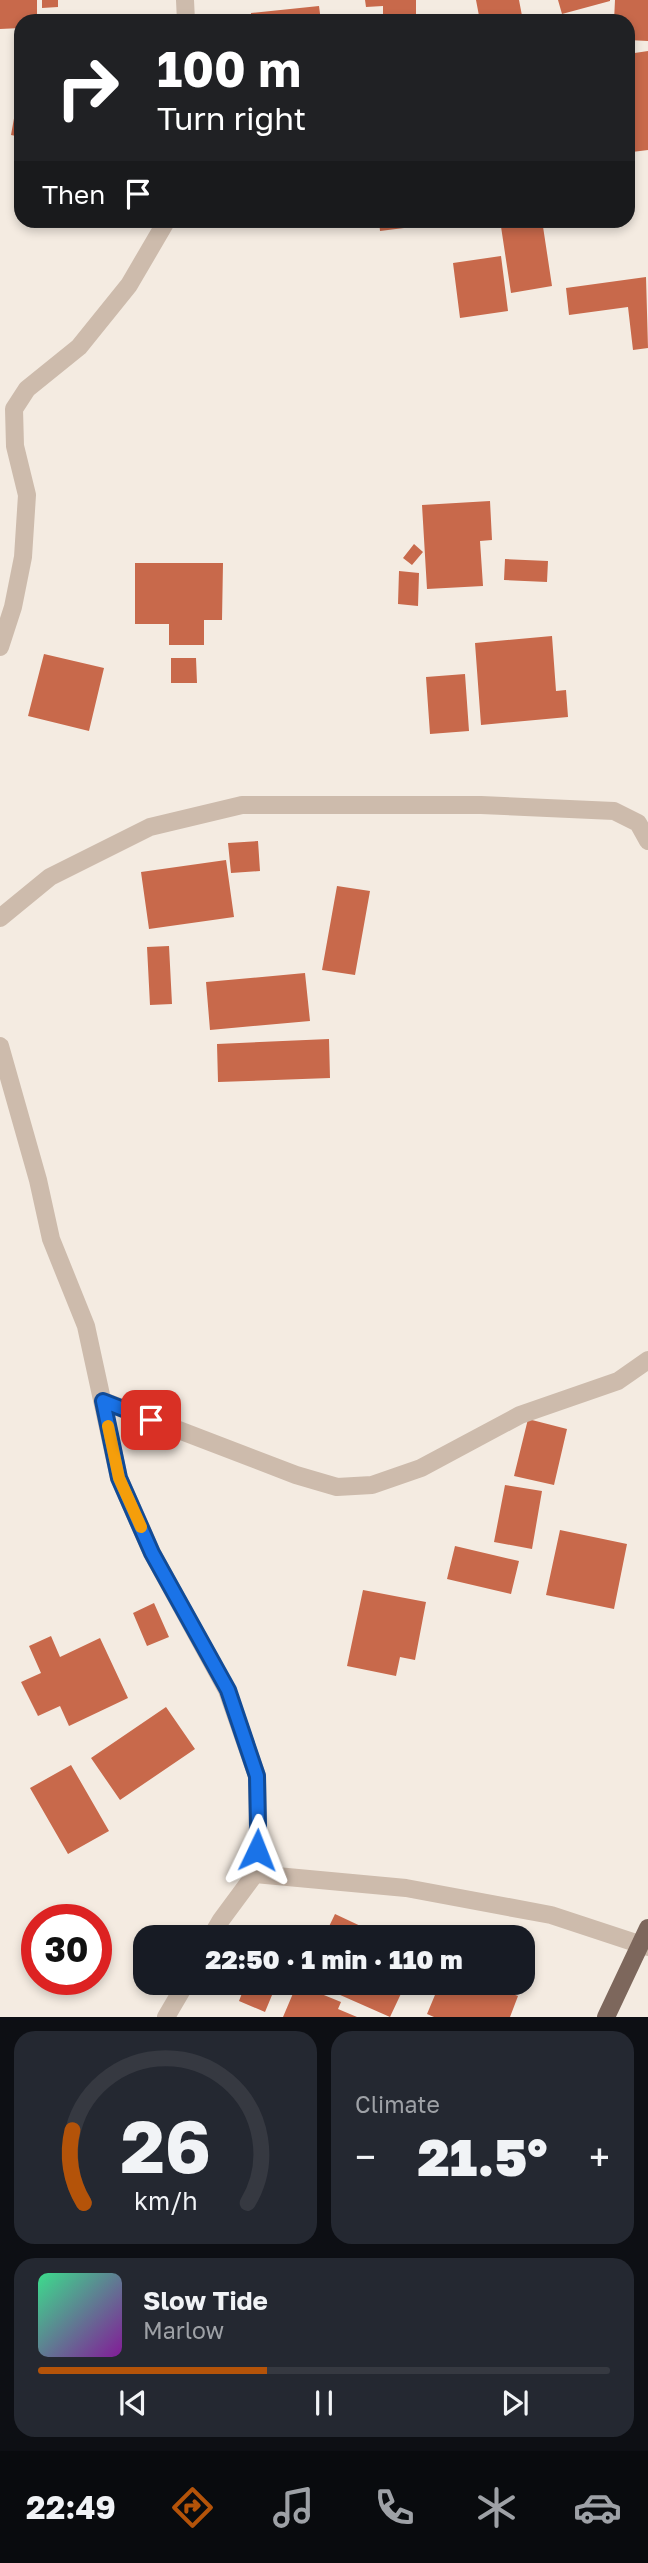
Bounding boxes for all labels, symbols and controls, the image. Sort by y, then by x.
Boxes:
text: 100 m [157,39,301,98]
icon: right [42,42,133,133]
text: Turn right [157,99,306,137]
icon: arrive [119,175,157,213]
text: Then [42,179,105,210]
pin [121,1390,181,1450]
icon: arrive [132,1401,170,1439]
position arrow [220,1813,294,1887]
speed limit sign: 30 [21,1904,112,1995]
text: 22:50 · 1 min · 110 m [205,1944,463,1975]
text: Climate [355,2090,440,2118]
text: 26 [120,2103,211,2190]
text: 21.5° [418,2125,547,2187]
text: − [355,2134,376,2179]
text: + [589,2134,610,2179]
text: km/h [134,2185,197,2216]
text: Slow Tide [143,2285,268,2316]
text: Marlow [143,2316,224,2344]
icon: previous [114,2384,152,2422]
icon: pause [305,2384,343,2422]
icon: next [496,2384,534,2422]
icon: directions [168,2483,217,2532]
icon: music [269,2483,318,2532]
icon: phone [370,2483,419,2532]
icon: climate [472,2483,521,2532]
icon: car [573,2483,622,2532]
text: 22:49 [26,2488,116,2526]

